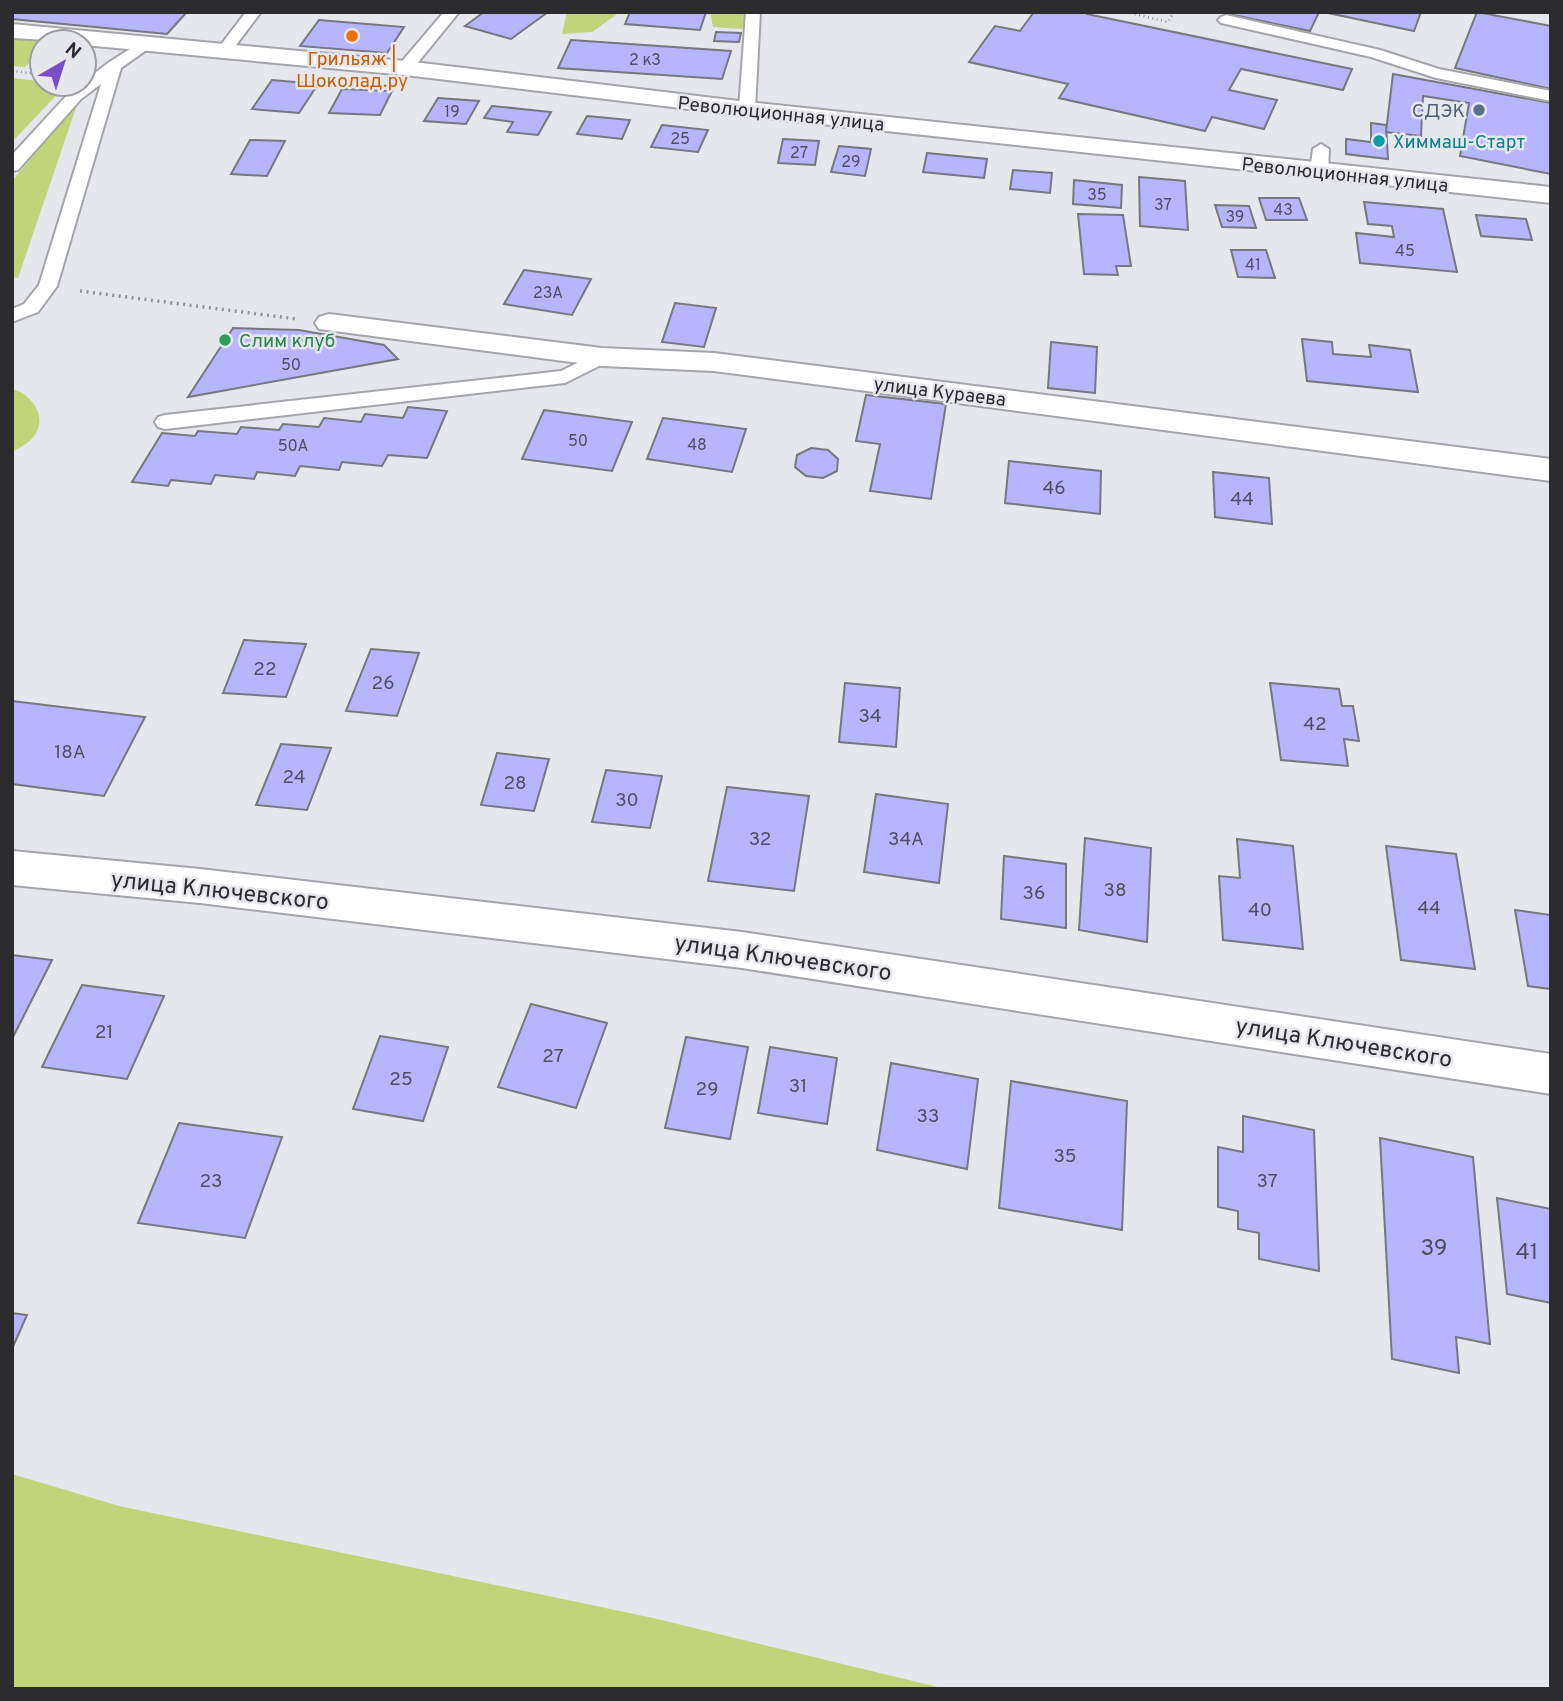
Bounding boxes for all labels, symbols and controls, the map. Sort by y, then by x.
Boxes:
north arrow [28,28,98,98]
marker: Грильяж | Шоколад.ру [344,28,360,44]
text: N [60,38,85,65]
place label: Грильяж | Шоколад.ру [296,44,408,94]
house number: 2 к3 [629,51,661,71]
street label: Революционная улица [676,92,885,138]
place label: СДЭК [1412,100,1465,124]
marker: СДЭК [1471,102,1487,118]
house number: 19 [444,103,460,123]
house number: 25 [670,130,690,150]
place label: Химмаш-Старт [1393,131,1526,155]
marker: Химмаш-Старт [1371,133,1387,149]
house number: 27 [790,144,808,164]
house number: 29 [841,153,861,173]
street label: Революционная улица [1240,153,1449,199]
house number: 35 [1087,186,1107,206]
house number: 37 [1154,196,1172,216]
house number: 43 [1273,201,1293,221]
house number: 39 [1226,208,1244,228]
house number: 45 [1395,242,1415,262]
house number: 41 [1245,256,1261,276]
house number: 23А [533,284,563,304]
place label: Слим клуб [239,330,335,354]
marker: Слим клуб [217,332,233,348]
house number: 50 [281,356,301,376]
street label: улица Кураева [872,373,1007,413]
house number: 50 [568,432,588,452]
house number: 48 [687,436,707,456]
house number: 50А [278,437,308,457]
house number: 46 [1042,477,1066,501]
house number: 44 [1230,488,1254,512]
house number: 22 [253,658,277,682]
house number: 26 [372,672,394,696]
house number: 34 [858,705,882,729]
house number: 42 [1303,713,1327,737]
house number: 18А [54,741,86,765]
house number: 24 [282,766,306,790]
house number: 28 [503,772,527,796]
house number: 30 [615,789,639,813]
house number: 32 [749,828,771,852]
house number: 34А [888,828,924,852]
street label: улица Ключевского [109,867,330,918]
house number: 38 [1103,879,1127,903]
house number: 36 [1023,882,1045,906]
house number: 44 [1417,897,1441,921]
house number: 40 [1248,899,1272,923]
street label: улица Ключевского [672,930,893,989]
street label: улица Ключевского [1233,1013,1454,1076]
house number: 21 [95,1021,113,1045]
house number: 27 [542,1045,564,1069]
house number: 25 [389,1068,413,1092]
house number: 31 [789,1075,807,1099]
house number: 29 [696,1078,718,1102]
house number: 33 [917,1105,939,1129]
house number: 35 [1053,1145,1077,1169]
house number: 23 [199,1170,223,1194]
house number: 37 [1256,1170,1278,1194]
house number: 39 [1420,1235,1448,1264]
house number: 41 [1516,1239,1538,1268]

